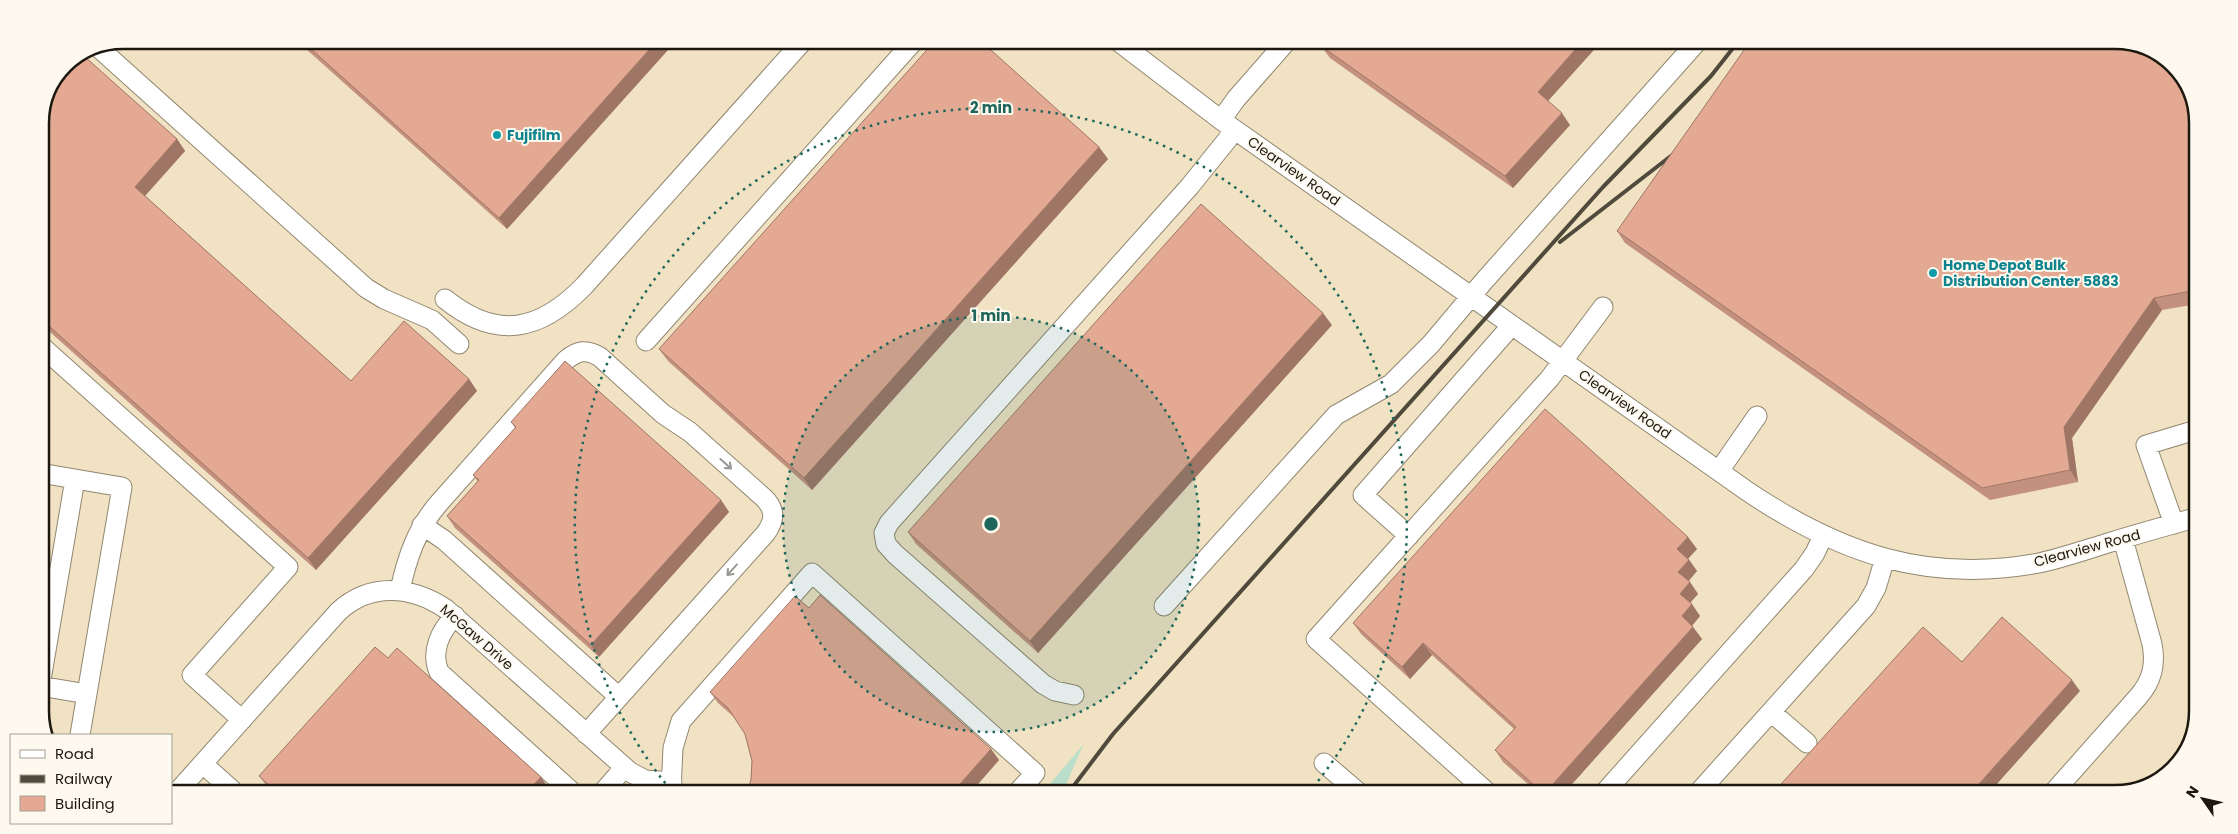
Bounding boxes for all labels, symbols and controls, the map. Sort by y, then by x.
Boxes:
text: 2 min [970,97,1012,118]
place label: Fujifilm [507,125,561,145]
marker: Fujifilm [491,129,503,141]
street label: Clearview Road [1244,131,1344,211]
place label: Home Depot Bulk Distribution Center 5883 [1943,255,2119,291]
marker: Home Depot Bulk Distribution Center 5883 [1927,267,1939,279]
text: 1 min [971,305,1011,326]
street label: Clearview Road [1575,364,1675,444]
one-way arrow [720,458,733,470]
centre of rings [982,515,1000,533]
street label: Clearview Road [2032,524,2142,572]
one-way arrow [727,563,738,576]
street label: McGaw Drive [436,600,518,675]
legend [10,734,172,824]
text: Road [55,743,94,764]
text: Railway [55,768,113,789]
north arrow [2178,774,2228,824]
text: N [2181,782,2203,802]
text: Building [55,793,115,814]

